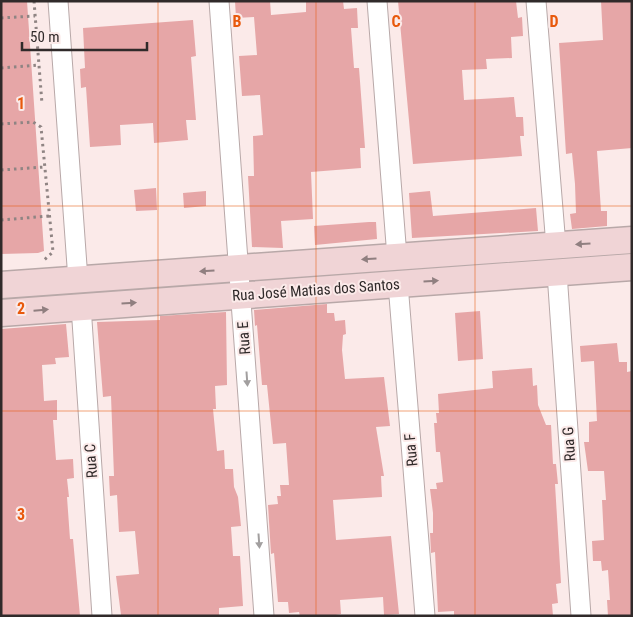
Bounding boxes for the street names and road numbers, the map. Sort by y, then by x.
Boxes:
street label: Rua José Matias dos Santos [232,275,401,305]
street label: Rua E [234,321,254,355]
street label: Rua G [559,426,579,462]
street label: Rua F [401,433,421,467]
street label: Rua C [81,443,101,479]

